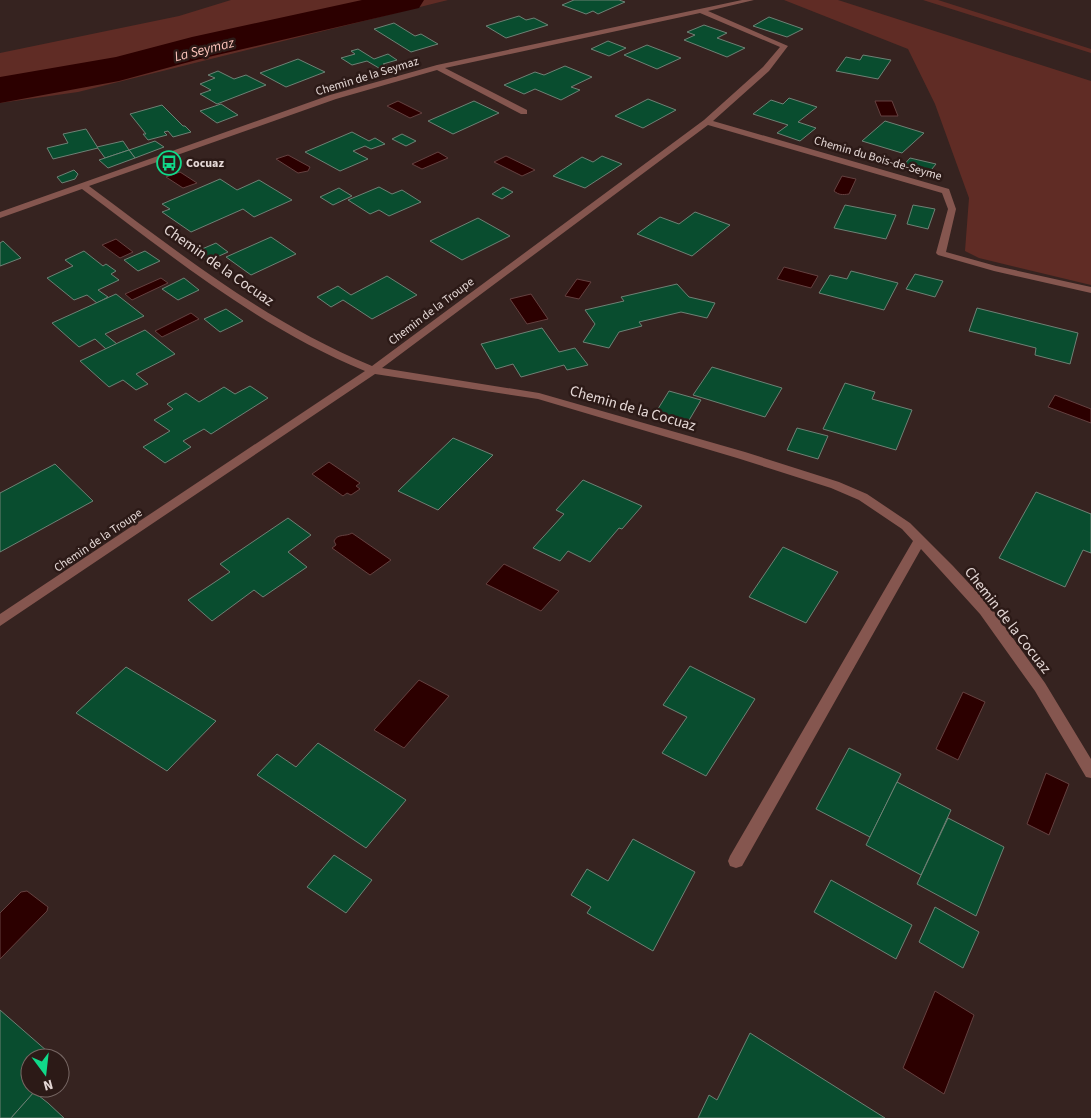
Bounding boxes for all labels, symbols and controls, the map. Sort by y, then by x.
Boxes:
water label: La Seymaz [172,33,237,67]
street label: Chemin de la Seymaz [314,53,421,100]
street label: Chemin du Bois-de-Seyme [812,132,944,185]
bus stop icon: Cocuaz [156,150,182,176]
place label: Cocuaz [186,155,224,172]
street label: Chemin de la Cocuaz [159,219,278,311]
street label: Chemin de la Troupe [385,274,478,349]
street label: Chemin de la Cocuaz [567,380,698,437]
street label: Chemin de la Troupe [51,504,146,576]
street label: Chemin de la Cocuaz [959,563,1056,678]
north arrow [20,1048,70,1098]
text: N [41,1074,55,1095]

